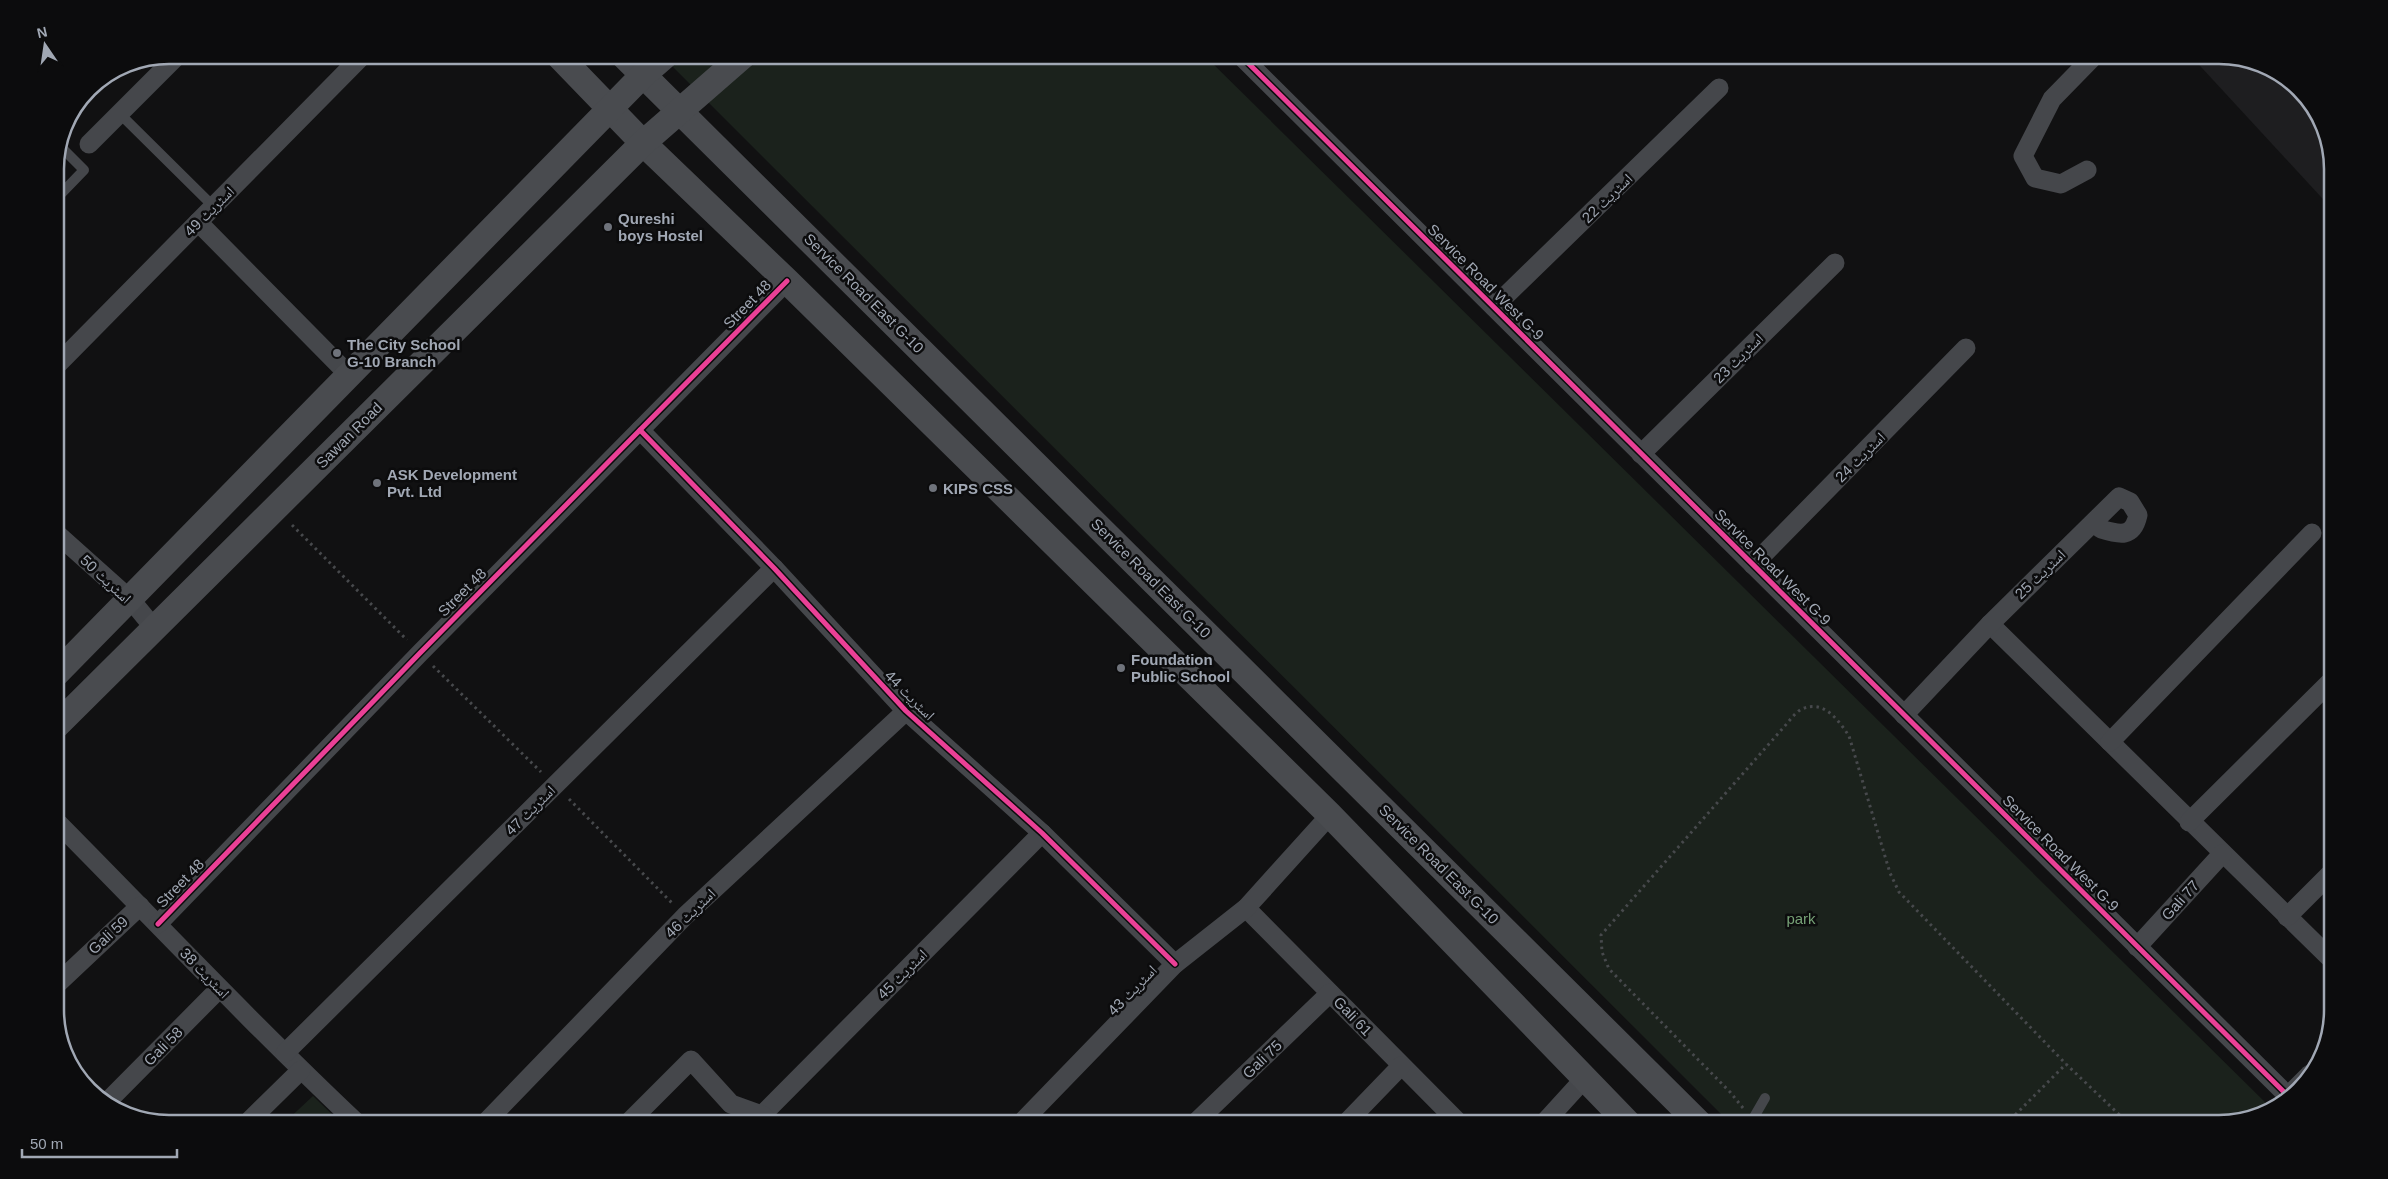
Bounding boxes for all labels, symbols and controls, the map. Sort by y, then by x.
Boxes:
north arrow [20,20,70,70]
text: N [35,23,49,41]
street label: اسٹریٹ 22 [1578,170,1636,227]
street label: اسٹریٹ 49 [181,183,238,240]
place label: Qureshi boys Hostel [618,210,703,244]
street label: Service Road West G-9 [1424,220,1548,344]
marker: Qureshi boys Hostel [602,221,614,233]
street label: Service Road East G-10 [801,230,927,356]
street label: Street 48 [720,276,774,332]
street label: اسٹریٹ 23 [1710,330,1767,387]
place label: The City School G-10 Branch [347,336,460,370]
marker: The City School G-10 Branch [331,347,343,359]
street label: Sawan Road [313,399,385,471]
street label: اسٹریٹ 24 [1832,429,1889,486]
place label: ASK Development Pvt. Ltd [387,466,517,500]
marker: ASK Development Pvt. Ltd [371,477,383,489]
place label: KIPS CSS [943,480,1013,497]
marker: KIPS CSS [927,482,939,494]
street label: Service Road West G-9 [1711,505,1835,629]
street label: Service Road East G-10 [1088,515,1214,641]
street label: اسٹریٹ 25 [2011,546,2069,603]
street label: اسٹریٹ 50 [76,551,135,607]
street label: Street 48 [434,564,490,620]
place label: Foundation Public School [1131,651,1230,685]
marker: Foundation Public School [1115,662,1127,674]
street label: اسٹریٹ 44 [881,667,938,724]
street label: اسٹریٹ 47 [502,782,559,839]
street label: Service Road West G-9 [1999,791,2123,915]
street label: Service Road East G-10 [1376,801,1502,927]
street label: Street 48 [153,855,207,911]
street label: Gali 77 [2158,877,2202,923]
street label: اسٹریٹ 46 [661,885,719,942]
park label: park [1786,910,1816,927]
street label: Gali 59 [85,913,131,957]
street label: اسٹریٹ 38 [176,944,233,1002]
street label: اسٹریٹ 45 [874,946,931,1003]
street label: اسٹریٹ 43 [1104,961,1161,1019]
street label: Gali 61 [1330,993,1376,1039]
street label: Gali 58 [140,1023,186,1069]
street label: Gali 75 [1239,1036,1285,1082]
scale bar [22,1126,178,1158]
text: 50 m [30,1135,63,1152]

